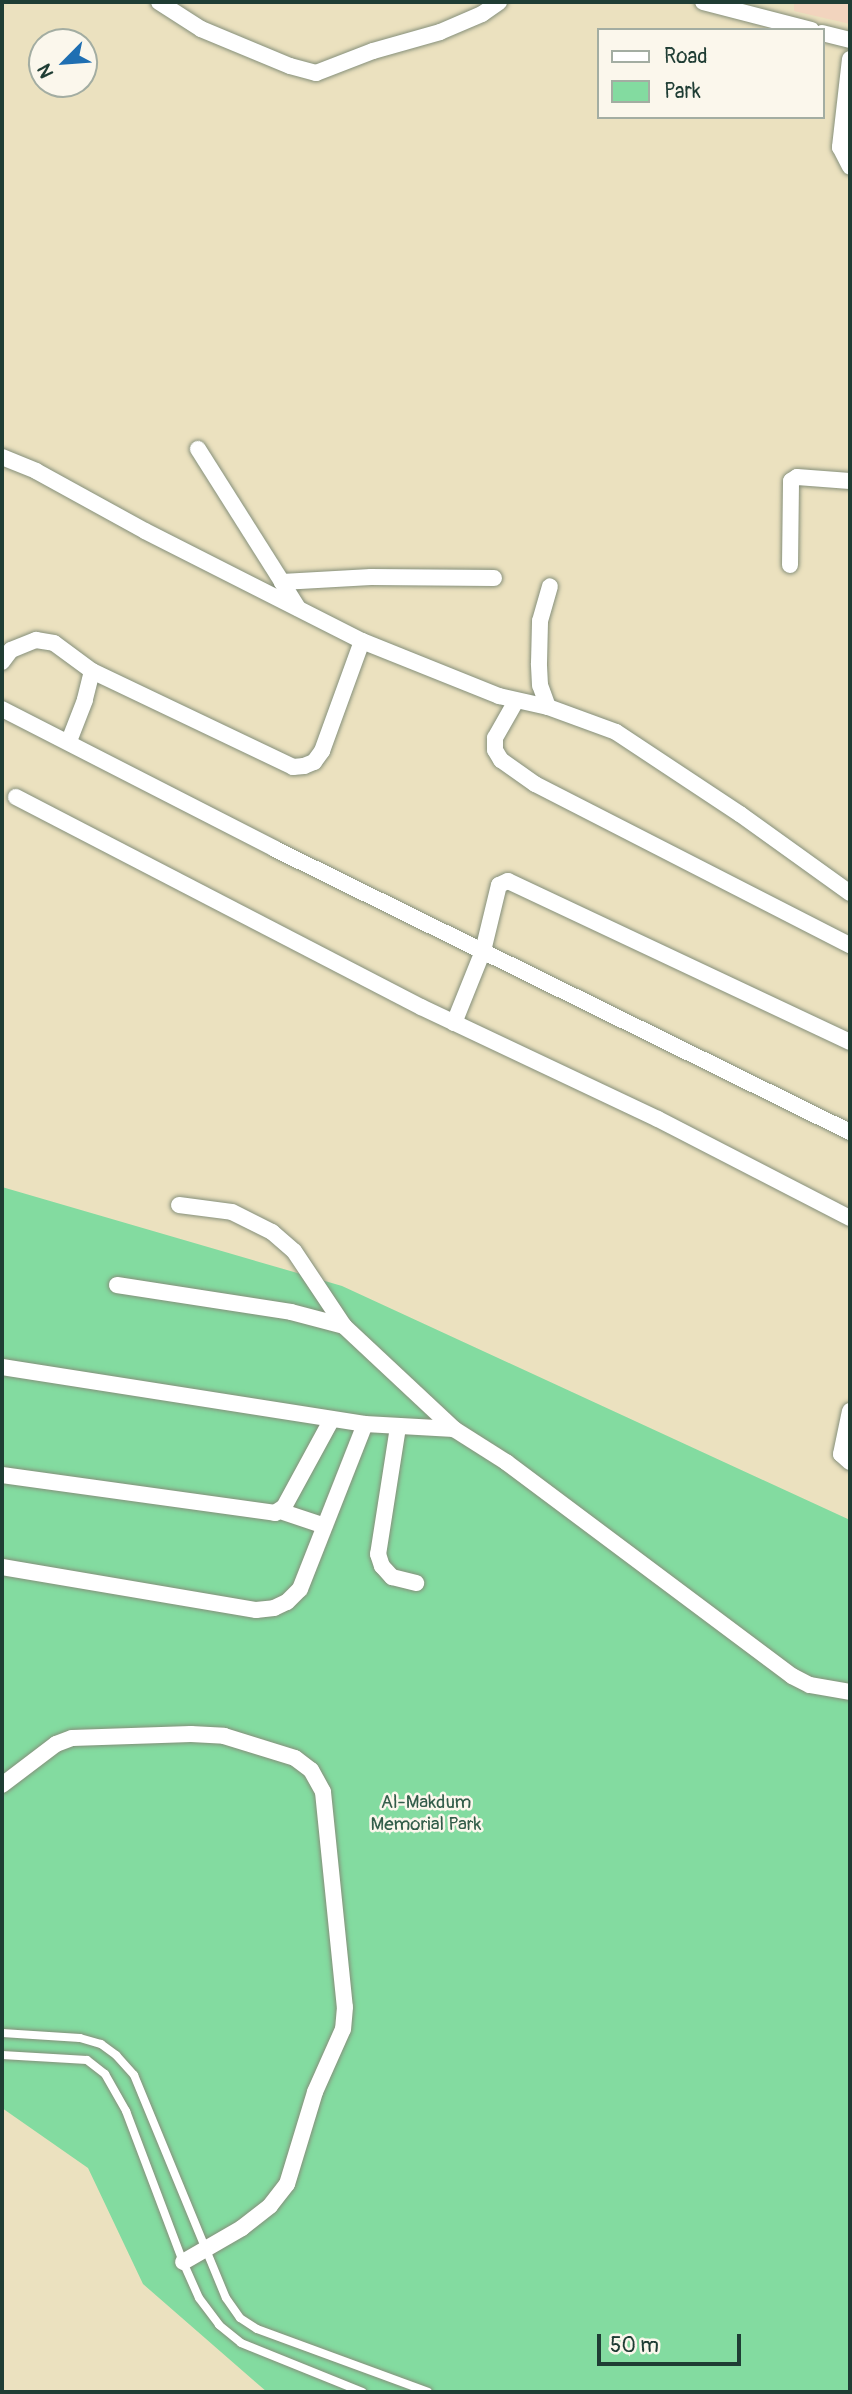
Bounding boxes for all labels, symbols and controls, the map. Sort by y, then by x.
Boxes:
north arrow [28,28,98,98]
legend [596,28,824,119]
text: Road [664,43,708,70]
text: N [32,60,59,82]
text: Park [664,78,701,105]
park label: Al-Makdum Memorial Park [371,1792,481,1836]
scale bar [600,2320,744,2364]
text: 50 m [610,2332,659,2359]

